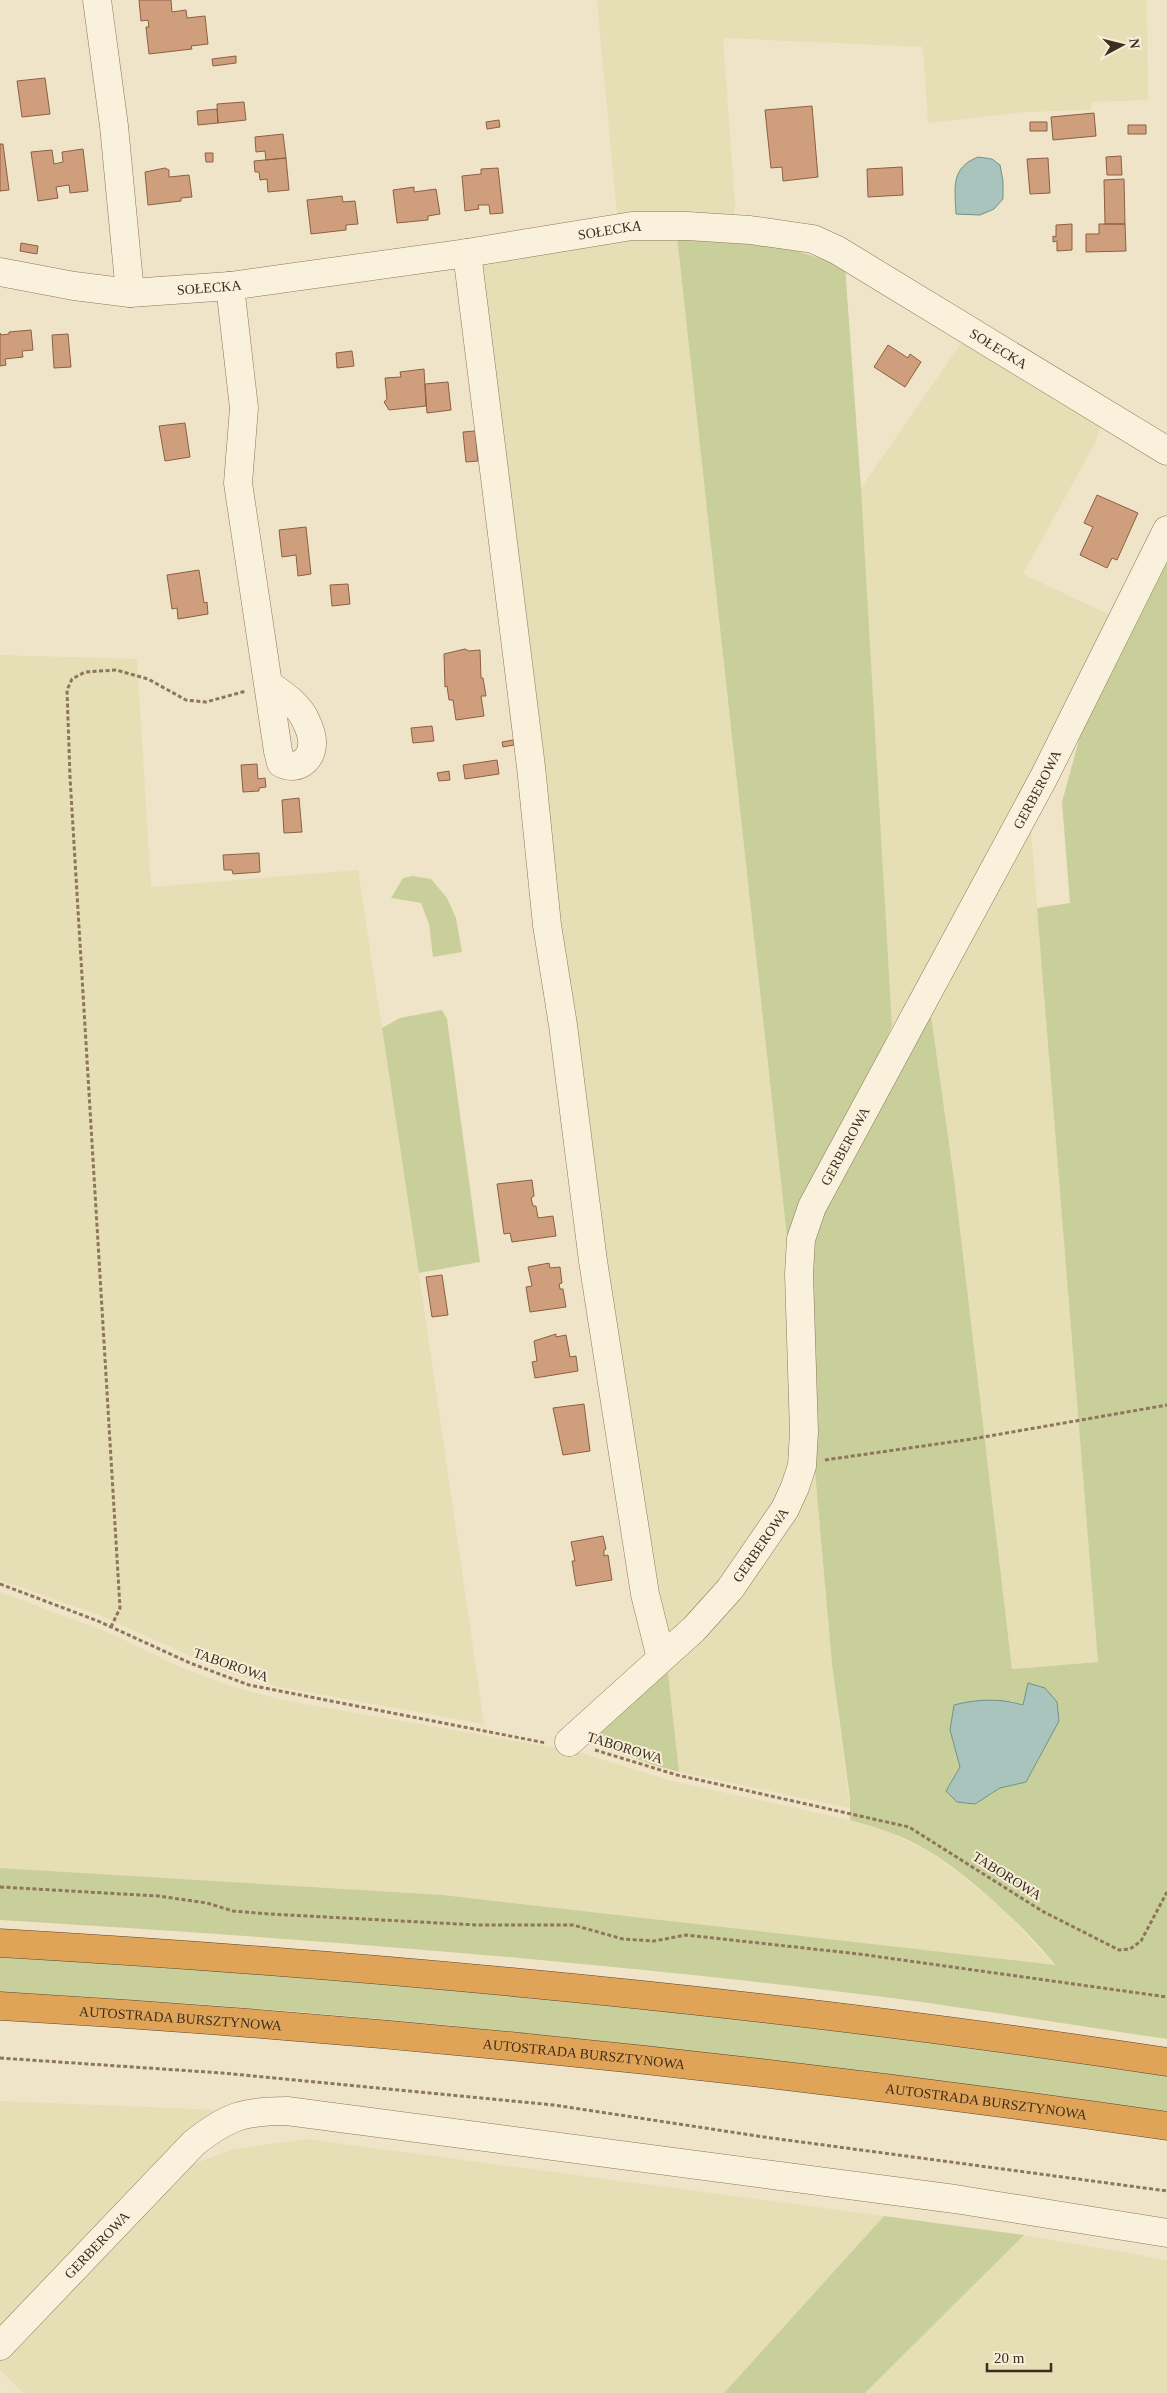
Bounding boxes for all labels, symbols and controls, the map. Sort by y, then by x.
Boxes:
north arrow [1097,20,1147,70]
text: N [1126,38,1142,49]
street label: SOŁECKA [577,219,643,242]
street label: SOŁECKA [176,277,243,297]
street label: SOŁECKA [967,325,1031,372]
street label: GERBEROWA [1010,747,1064,832]
street label: GERBEROWA [818,1103,873,1188]
street label: GERBEROWA [730,1504,792,1585]
street label: TABOROWA [192,1645,271,1685]
street label: TABOROWA [585,1729,665,1767]
street label: TABOROWA [970,1849,1045,1904]
street label: AUTOSTRADA BURSZTYNOWA [79,2003,283,2033]
street label: AUTOSTRADA BURSZTYNOWA [482,2036,687,2072]
street label: AUTOSTRADA BURSZTYNOWA [884,2081,1089,2122]
street label: GERBEROWA [61,2207,133,2281]
scale bar [987,2340,1051,2372]
text: 20 m [994,2350,1025,2366]

